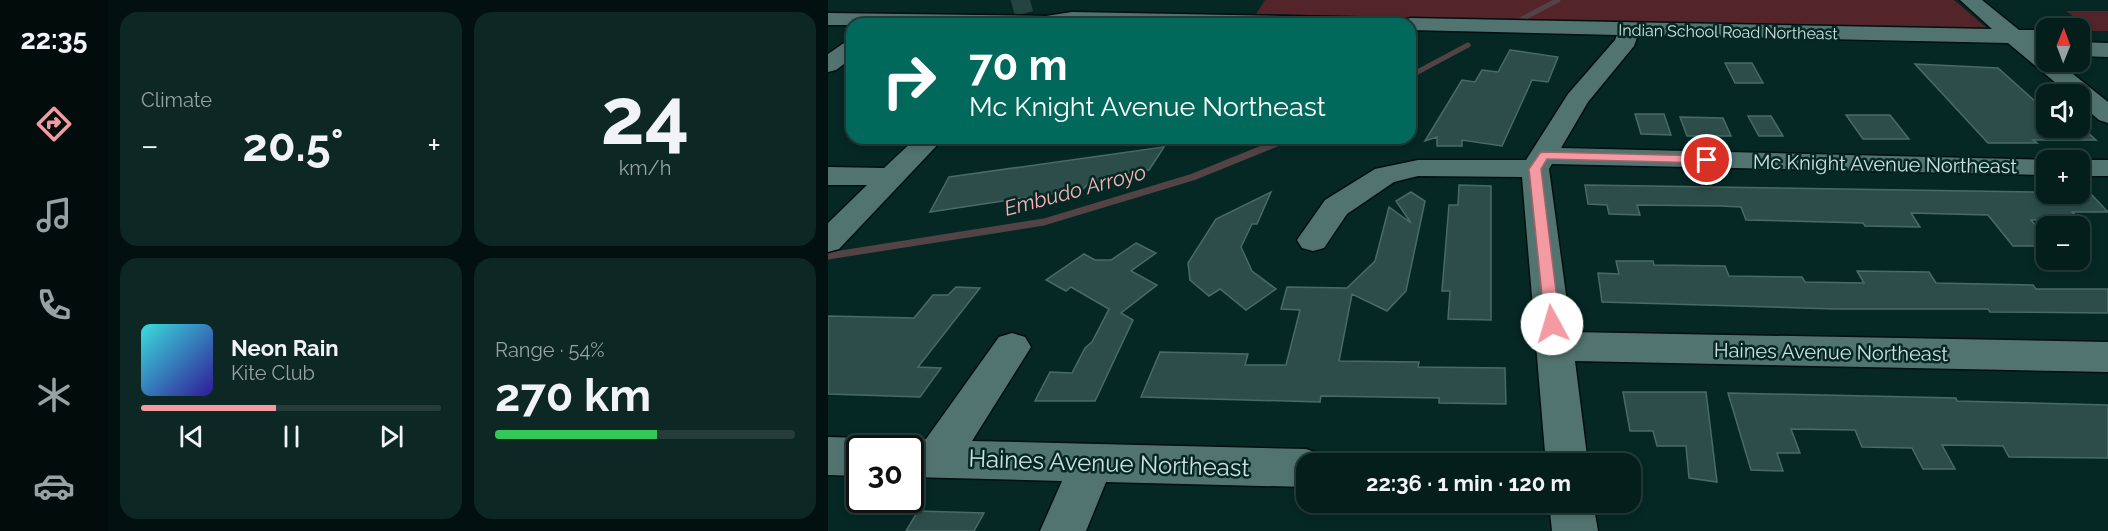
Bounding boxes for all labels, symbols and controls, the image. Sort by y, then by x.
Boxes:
north arrow [2036,18,2090,72]
map controls [2036,18,2090,270]
street label: Indian School Road Northeast [1618,21,1838,43]
text: 22:35 [20,24,88,55]
text: 70 m [969,41,1068,90]
icon: right [870,42,948,120]
text: 24 [601,71,689,162]
button: sound [2036,84,2090,138]
text: Climate [141,88,212,112]
text: Mc Knight Avenue Northeast [969,91,1326,122]
icon: directions [33,103,75,145]
text: 20.5° [243,119,343,172]
text: − [141,126,159,165]
text: + [427,126,441,165]
pin [1681,134,1732,185]
icon: arrive [1690,143,1723,176]
street label: Mc Knight Avenue Northeast [1753,150,2018,178]
button: + [2036,150,2090,204]
text: km/h [619,156,671,180]
water label: Embudo Arroyo [1001,159,1149,221]
icon: music [33,194,75,236]
button: − [2036,216,2090,270]
icon: phone [33,284,75,326]
position arrow [1520,292,1584,356]
text: Neon Rain [231,335,339,361]
text: Range · 54% [495,338,605,362]
street label: Haines Avenue Northeast [1714,338,1949,366]
text: Kite Club [231,361,315,385]
text: 270 km [495,369,651,422]
icon: climate [33,374,75,416]
icon: previous [175,420,208,453]
icon: pause [275,420,308,453]
icon: next [375,420,408,453]
speed limit sign: 30 [846,435,924,513]
street label: Haines Avenue Northeast [968,444,1250,482]
icon: car [33,465,75,507]
text: 22:36 · 1 min · 120 m [1366,470,1571,496]

